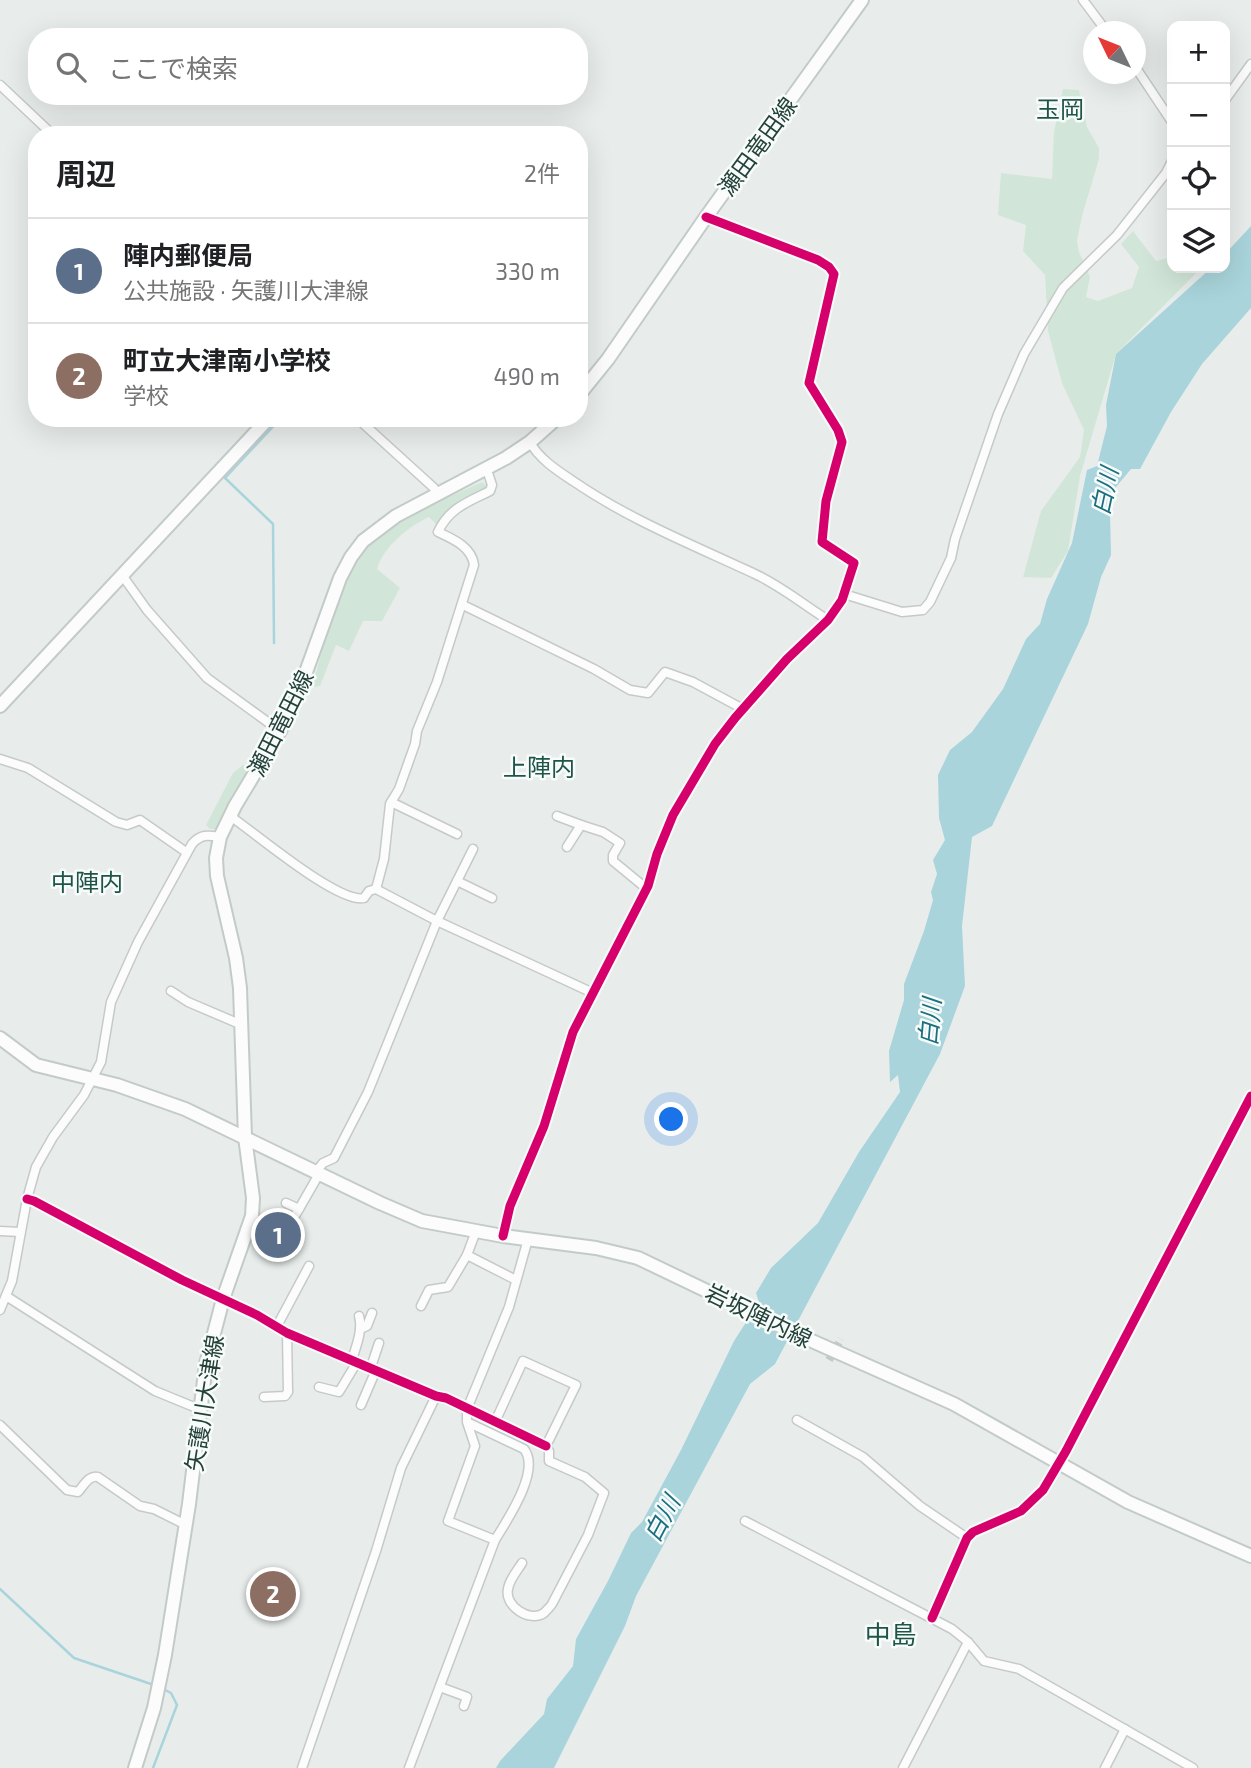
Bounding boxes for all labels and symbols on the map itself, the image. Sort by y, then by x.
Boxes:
north arrow [1083,21,1146,84]
street label: 瀬田竜田線 [712,91,802,201]
district label: 玉岡 [1036,94,1084,123]
water label: 白川 [1085,462,1124,517]
street label: 瀬田竜田線 [241,665,319,781]
district label: 上陣内 [503,752,575,781]
district label: 中陣内 [51,867,123,896]
water label: 白川 [912,994,946,1047]
your location [654,1102,688,1136]
pin: 1 [255,1209,301,1261]
street label: 岩坂陣内線 [701,1277,817,1353]
street label: 矢護川大津線 [179,1333,229,1473]
water label: 白川 [637,1487,686,1546]
pin: 2 [250,1568,296,1620]
district label: 中島 [865,1618,917,1649]

